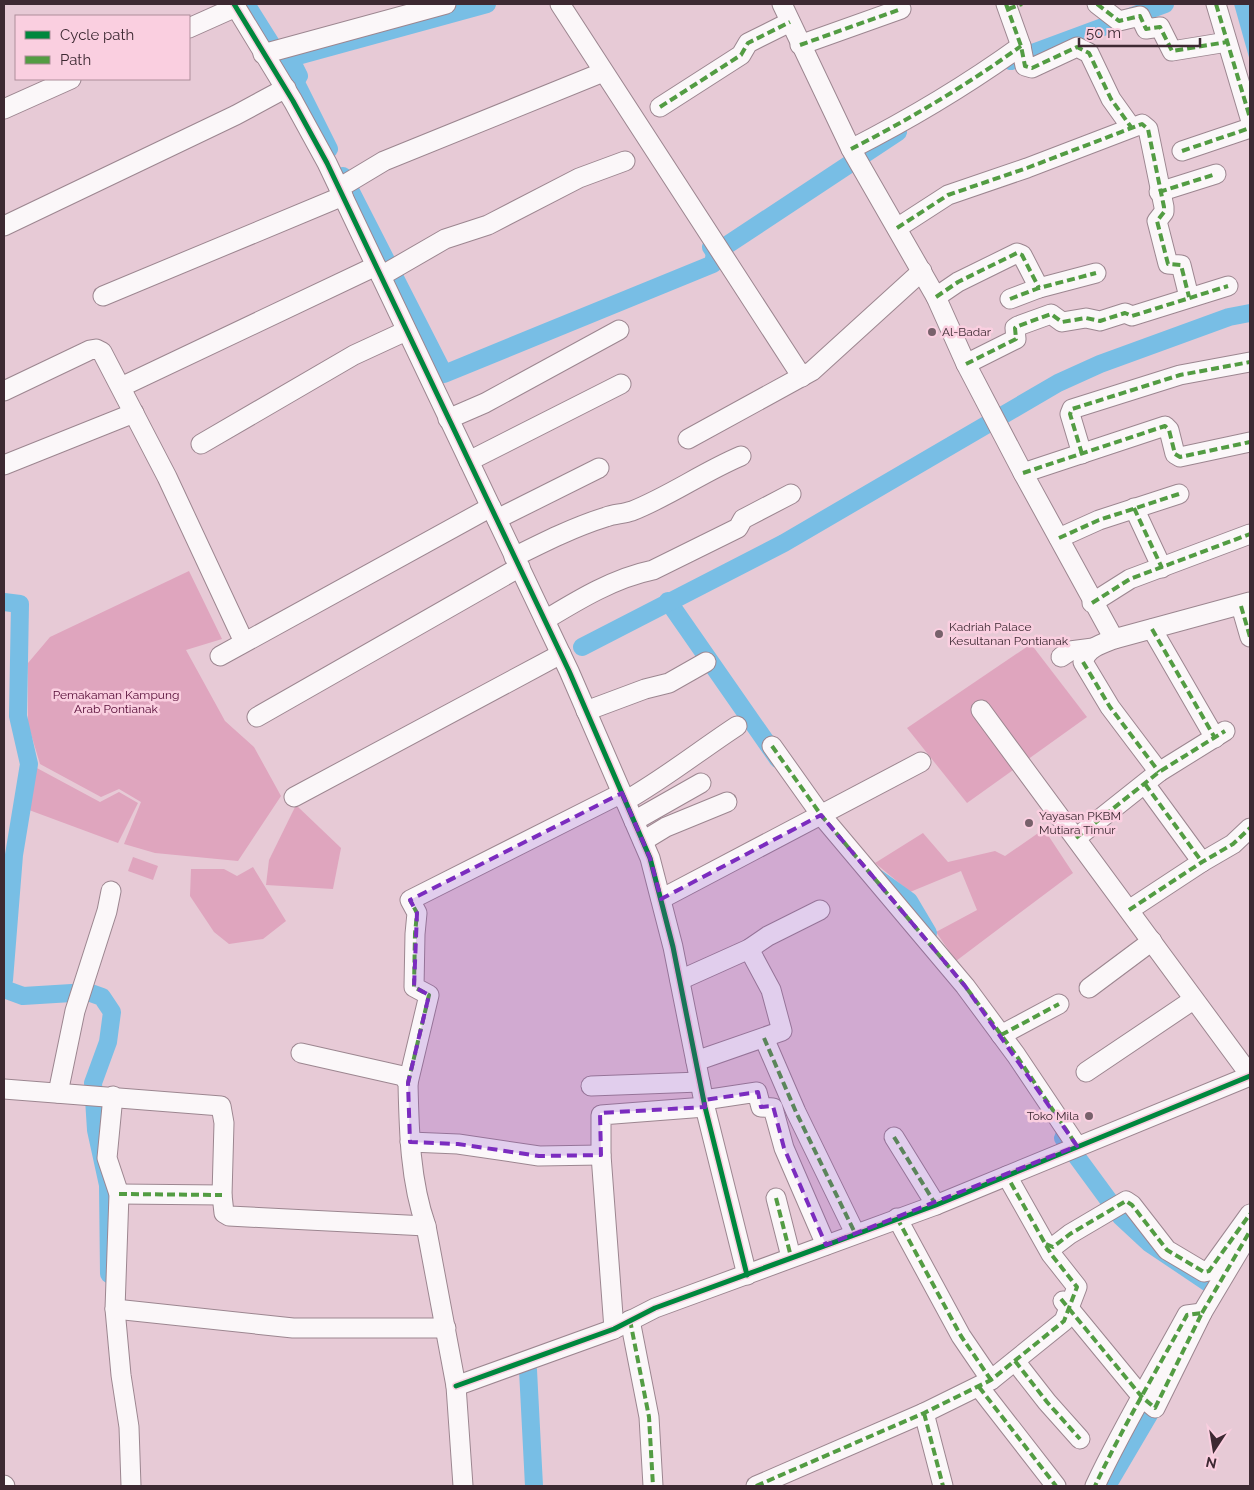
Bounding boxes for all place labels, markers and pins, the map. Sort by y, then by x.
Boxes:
place label: Al-Badar [942,325,992,339]
marker: Al-Badar [926,326,938,338]
place label: Kadriah Palace Kesultanan Pontianak [949,620,1069,648]
marker: Kadriah Palace Kesultanan Pontianak [933,628,945,640]
place label: Yayasan PKBM Mutiara Timur [1039,809,1121,837]
marker: Yayasan PKBM Mutiara Timur [1023,817,1035,829]
place label: Toko Mila [1027,1109,1079,1123]
marker: Toko Mila [1083,1110,1095,1122]

